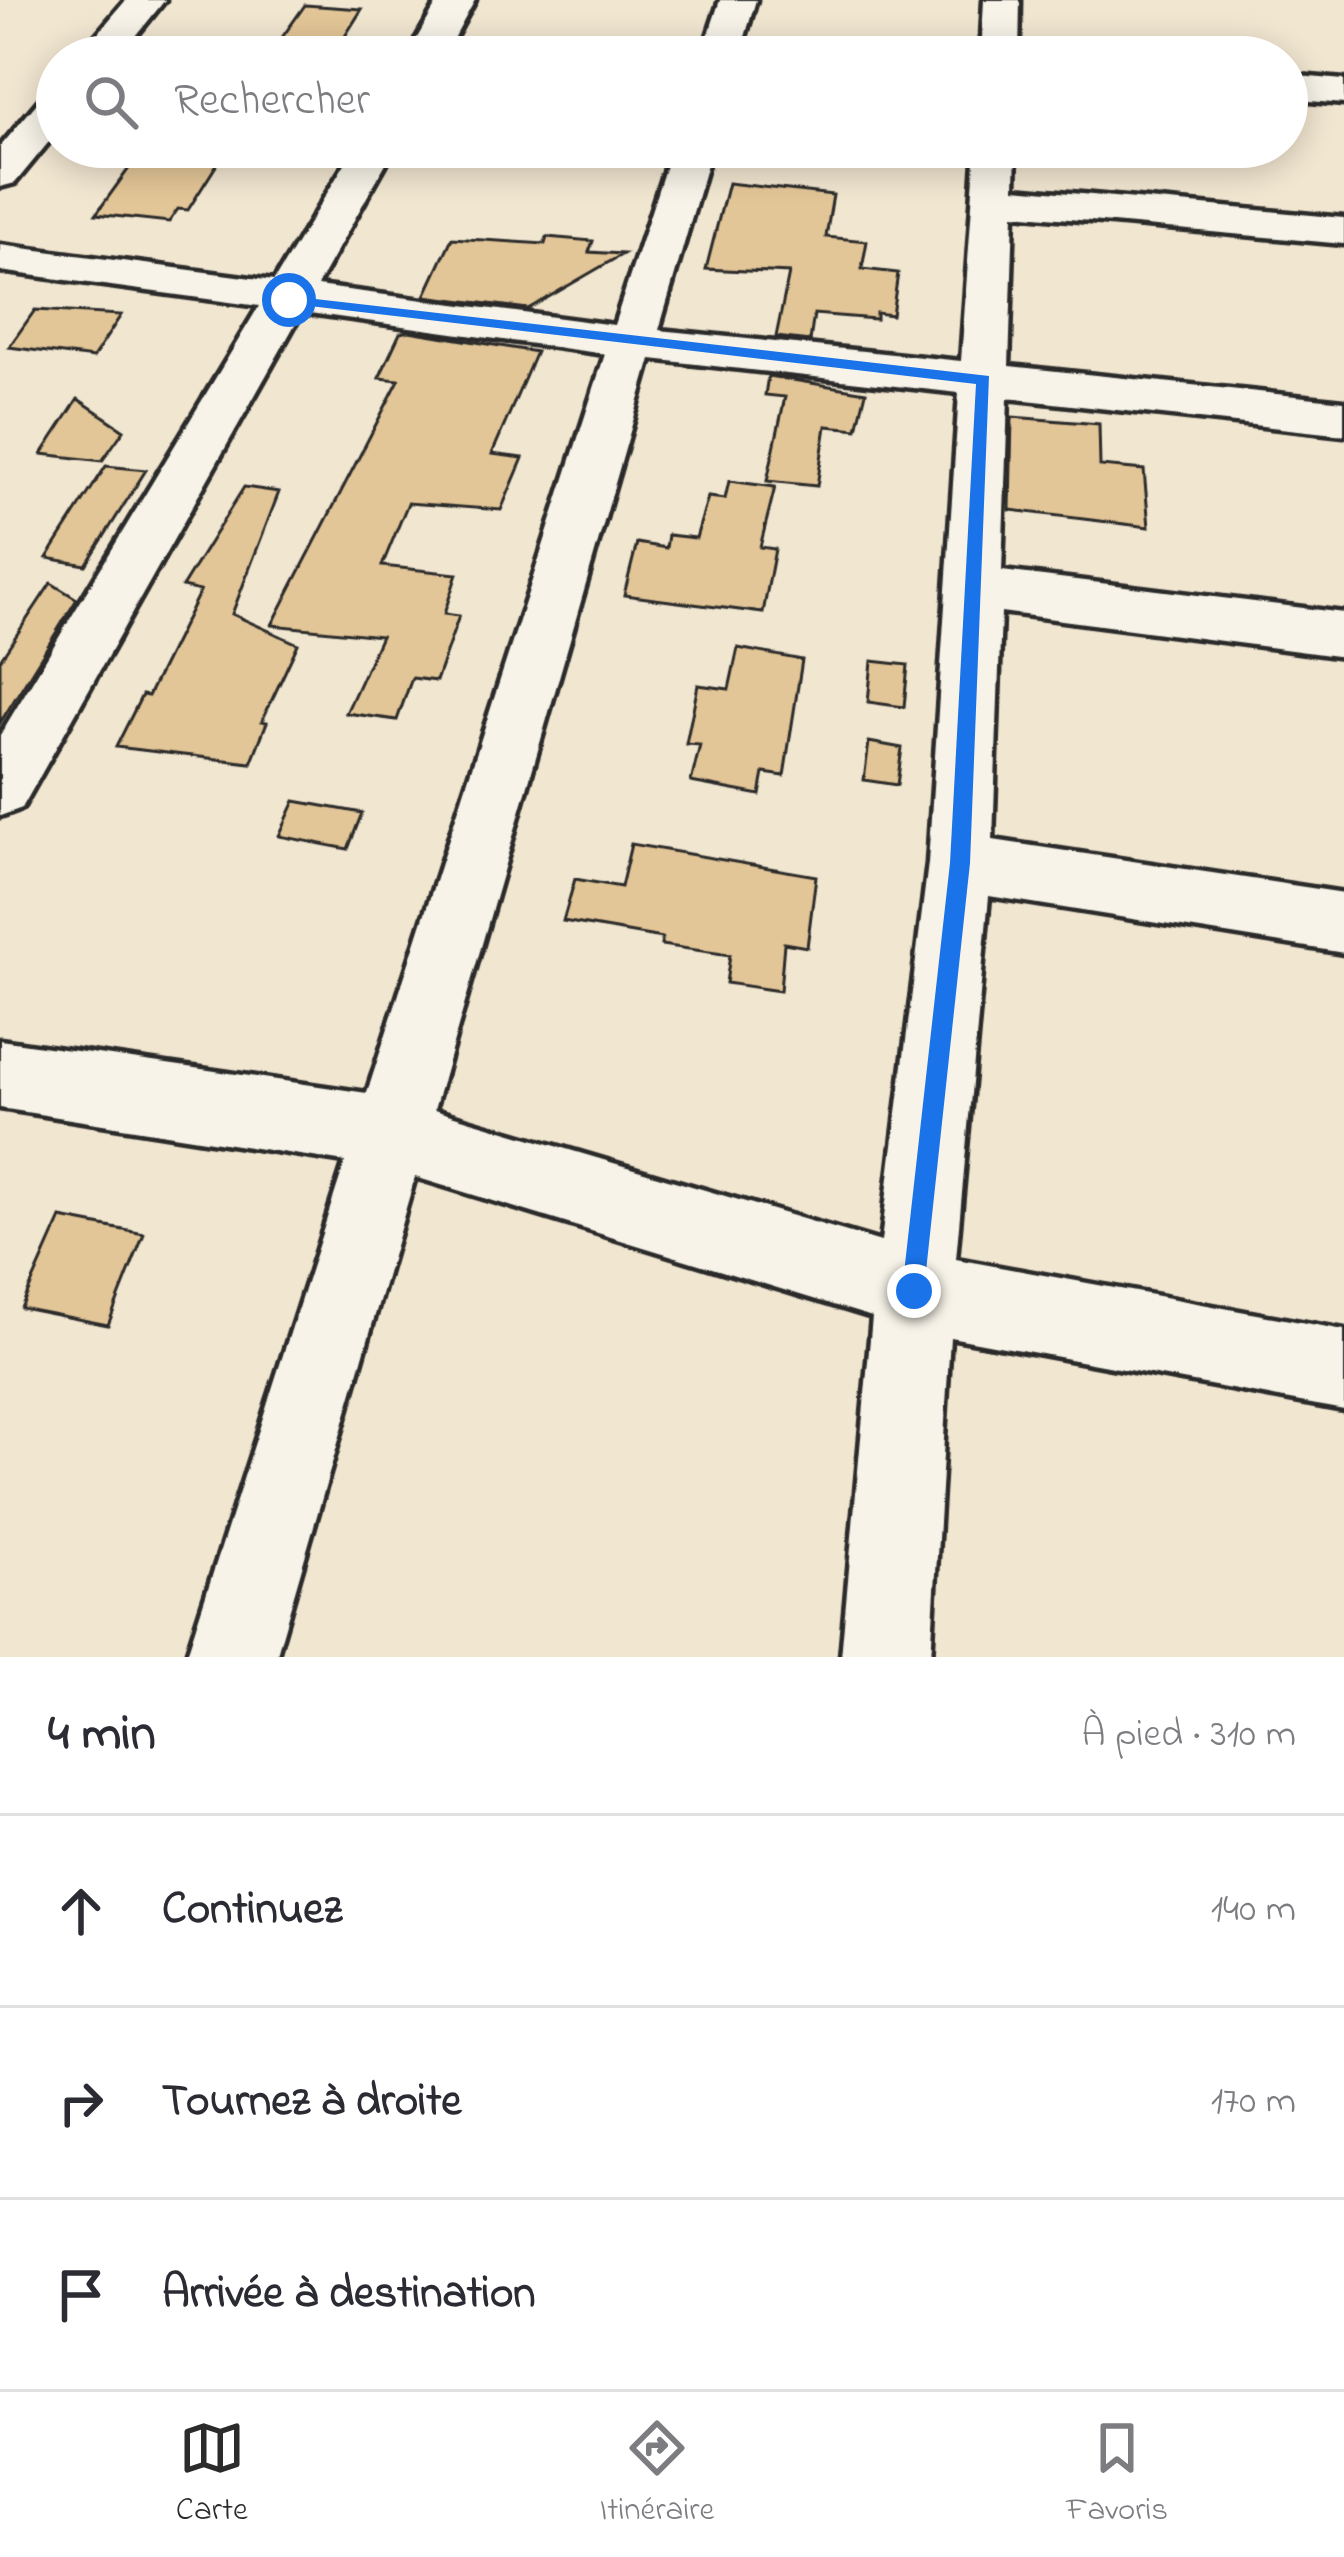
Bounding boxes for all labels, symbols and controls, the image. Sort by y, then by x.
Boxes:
search box [36,36,1308,168]
icon: search [78,69,144,135]
text: Rechercher [174,69,370,135]
route start [262,273,316,327]
route end [887,1264,941,1318]
text: 4 min [48,1698,156,1773]
text: À pied · 310 m [1081,1707,1296,1764]
icon: ahead [48,1878,114,1944]
text: Continuez [162,1878,342,1944]
text: 140 m [1211,1882,1296,1939]
icon: right [48,2070,114,2136]
text: Tournez à droite [162,2070,461,2136]
text: 170 m [1211,2074,1296,2131]
icon: arrive [48,2262,114,2328]
text: Arrivée à destination [162,2262,536,2328]
tab: Carte [176,2415,248,2535]
tab: Itinéraire [600,2415,714,2535]
tab: Favoris [1066,2415,1168,2535]

